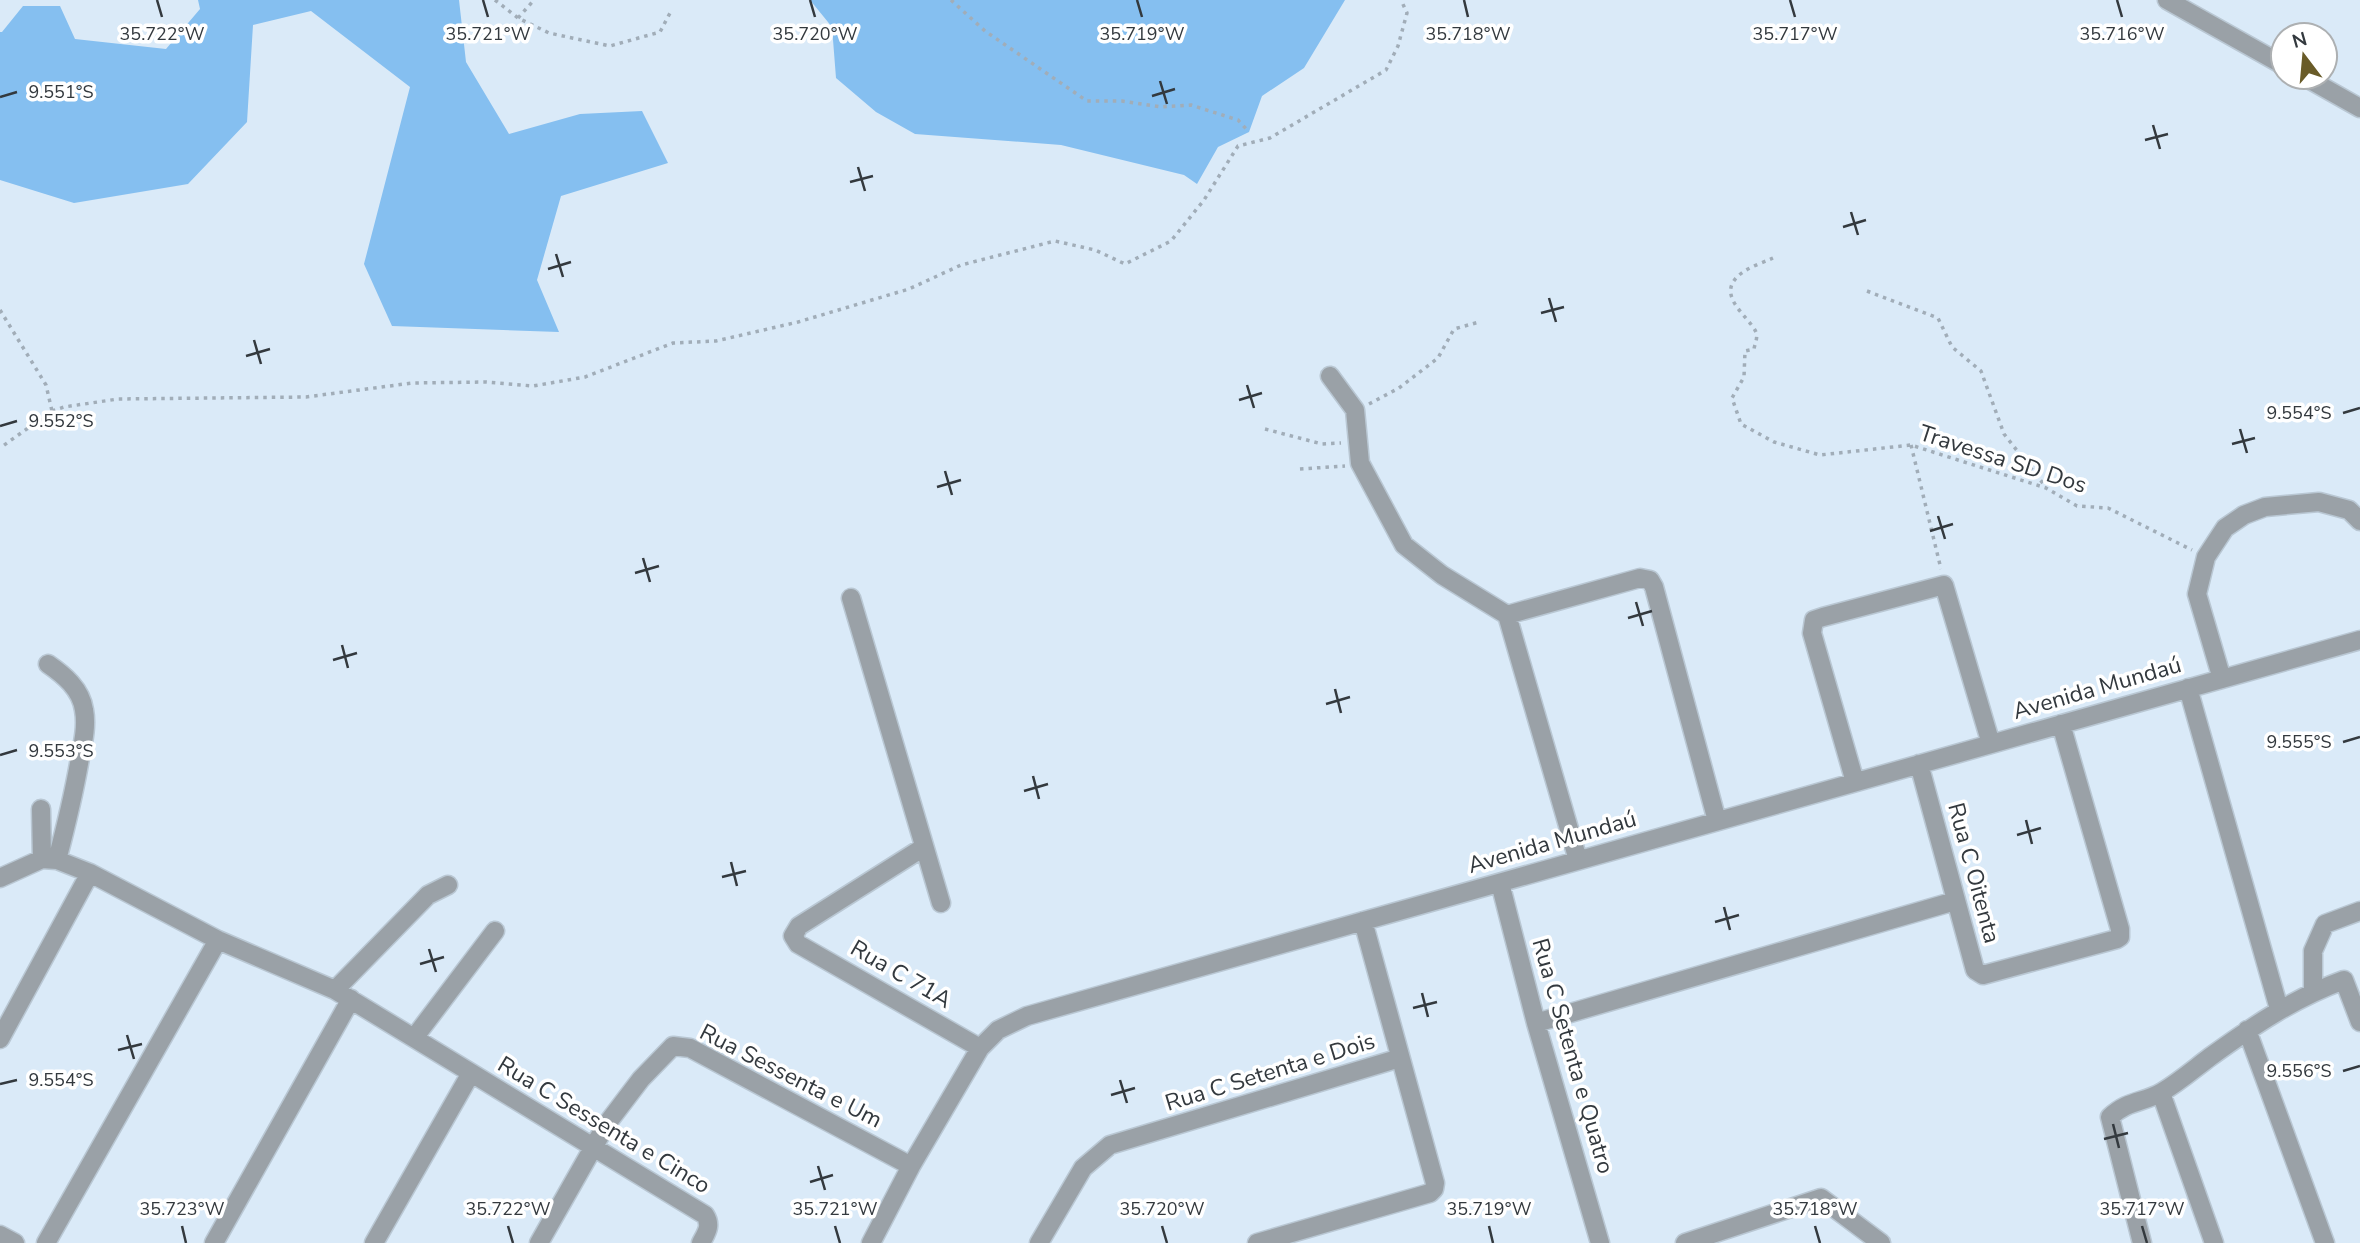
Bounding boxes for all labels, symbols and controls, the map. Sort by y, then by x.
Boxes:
north arrow [2269,21,2339,91]
text: 35.722°W [120,22,205,46]
text: 35.721°W [446,22,531,46]
text: 35.720°W [773,22,858,46]
text: 35.719°W [1100,22,1185,46]
text: 35.718°W [1426,22,1511,46]
text: 35.717°W [1753,22,1838,46]
text: 35.716°W [2080,22,2165,46]
text: N [2289,26,2310,55]
text: 9.551°S [28,80,94,104]
text: 9.554°S [2266,401,2332,425]
text: 9.552°S [28,409,94,433]
street label: Travessa SD Dos [1915,417,2091,501]
street label: Avenida Mundaú [2009,649,2185,727]
text: 9.555°S [2266,730,2332,754]
text: 9.553°S [28,739,94,763]
street label: Rua C Oitenta [1940,799,2008,947]
street label: Avenida Mundaú [1464,803,1640,881]
street label: Rua C 71A [845,933,958,1016]
street label: Rua C Setenta e Quatro [1525,935,1621,1177]
street label: Rua Sessenta e Um [694,1017,888,1135]
street label: Rua C Setenta e Dois [1161,1025,1379,1119]
street label: Rua C Sessenta e Cinco [492,1049,716,1201]
text: 9.556°S [2266,1059,2332,1083]
text: 9.554°S [28,1068,94,1092]
text: 35.723°W [140,1197,225,1221]
text: 35.722°W [466,1197,551,1221]
text: 35.721°W [793,1197,878,1221]
text: 35.720°W [1120,1197,1205,1221]
text: 35.719°W [1447,1197,1532,1221]
text: 35.718°W [1773,1197,1858,1221]
text: 35.717°W [2100,1197,2185,1221]

